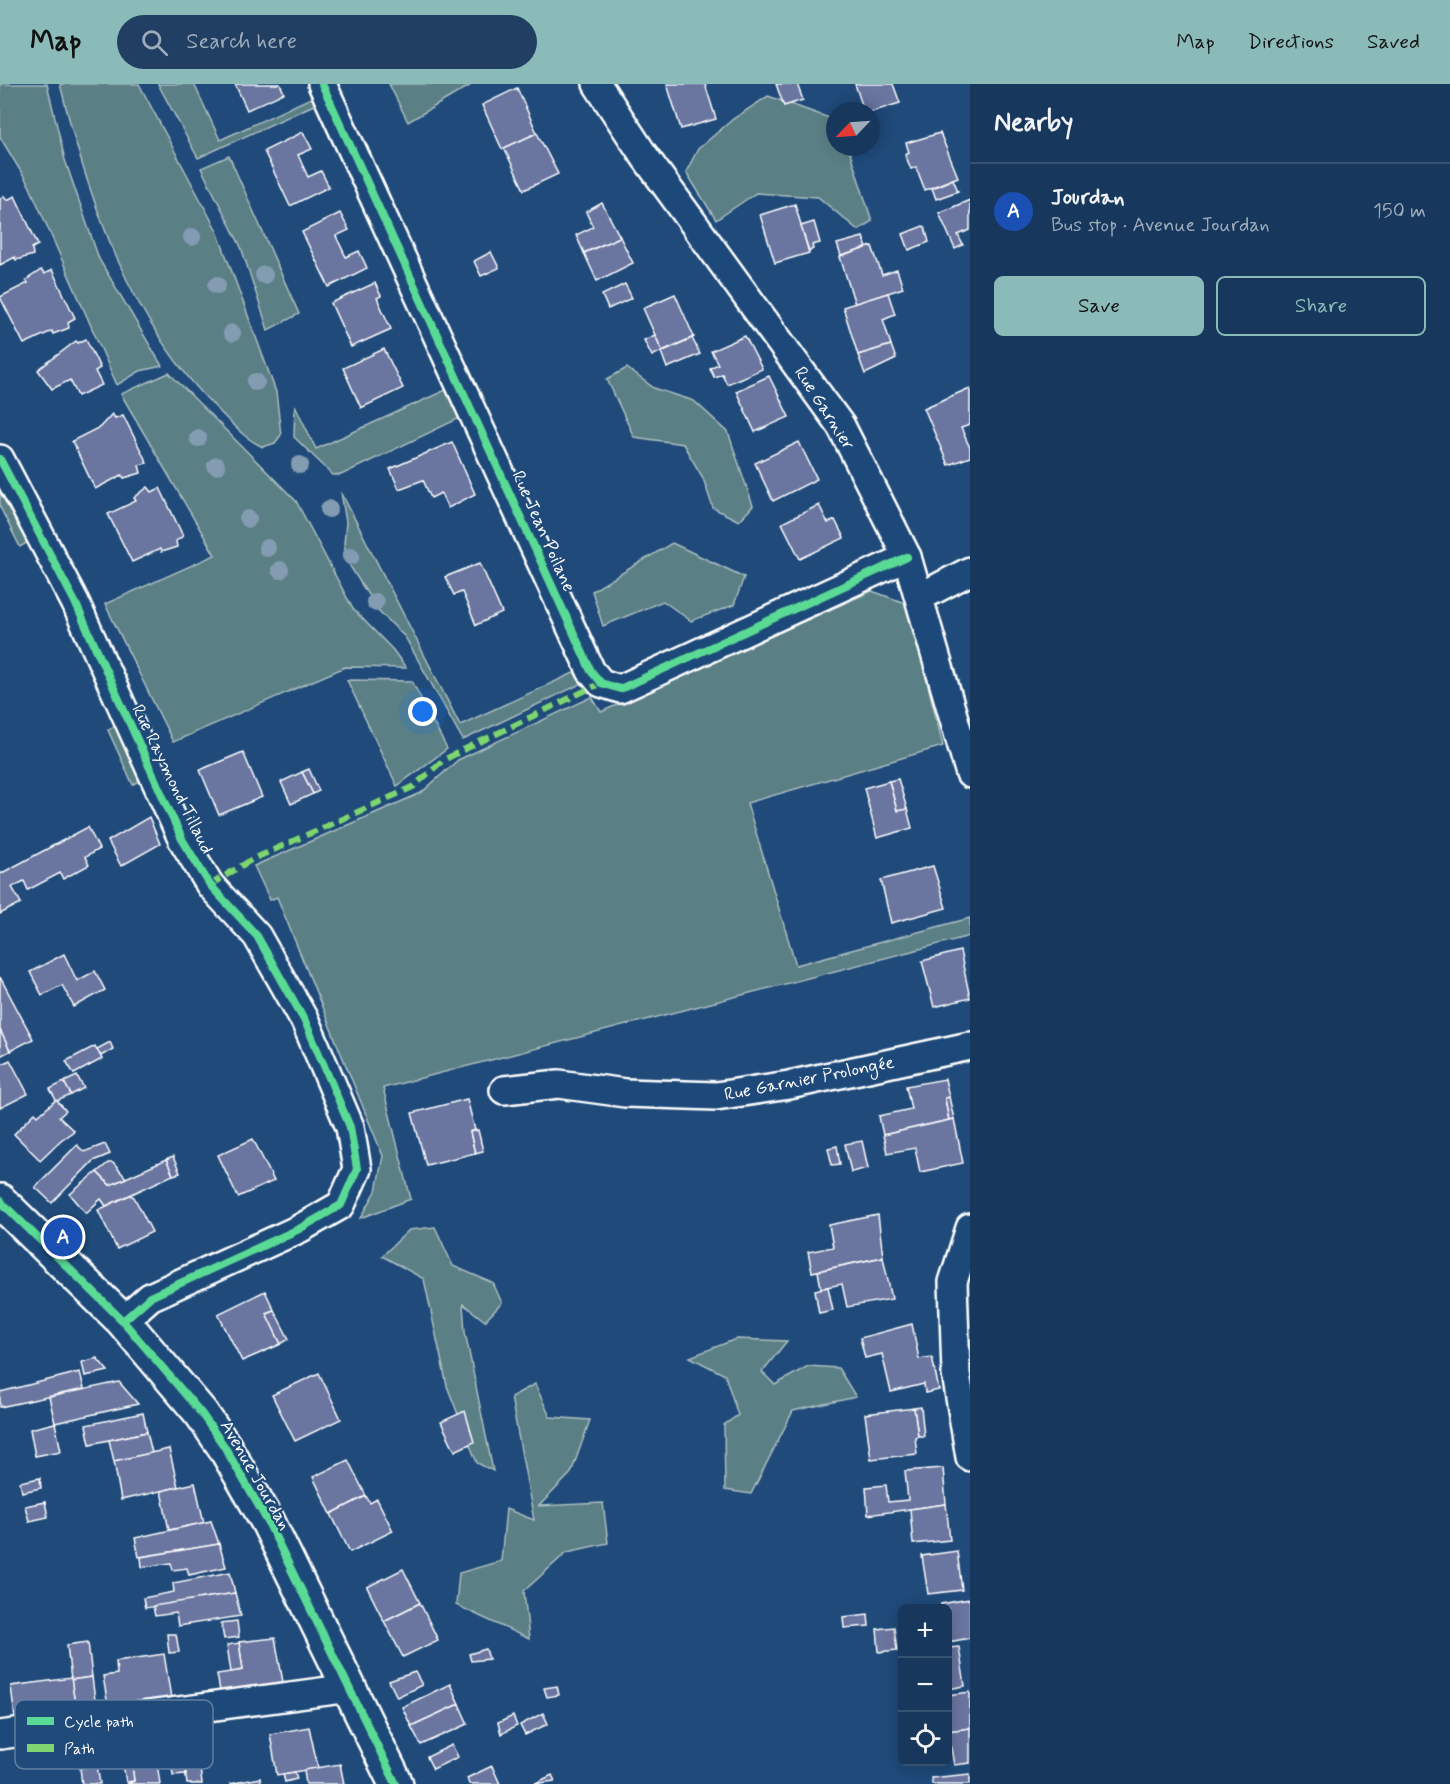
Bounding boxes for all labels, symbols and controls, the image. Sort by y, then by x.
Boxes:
search box [117,15,537,69]
text: Map [30,24,81,61]
icon: search [138,26,171,59]
text: Search here [186,28,297,56]
text: Map [1176,28,1215,56]
text: Directions [1248,28,1334,56]
text: Saved [1367,28,1420,56]
north arrow [826,102,880,156]
text: Nearby [994,106,1073,140]
text: Jourdan [1051,184,1125,212]
text: A [1007,198,1020,225]
text: 150 m [1373,198,1426,225]
text: Bus stop · Avenue Jourdan [1051,212,1270,239]
button: Save [994,276,1204,336]
button: Share [1216,276,1426,336]
street label: Rue Garnier [788,362,860,455]
street label: Rue Jean Poilane [506,467,580,596]
your location [408,697,437,726]
street label: Rue Raymond Tillaud [125,701,219,858]
street label: Rue Garnier Prolongée [722,1051,896,1108]
pin: A [44,1214,82,1260]
street label: Avenue Jourdan [214,1416,296,1535]
map controls [898,1604,952,1766]
button: + [898,1604,952,1658]
button: − [898,1658,952,1712]
legend [15,1700,213,1769]
text: Cycle path [64,1712,134,1733]
button: locate [898,1712,952,1766]
text: Path [64,1739,95,1760]

